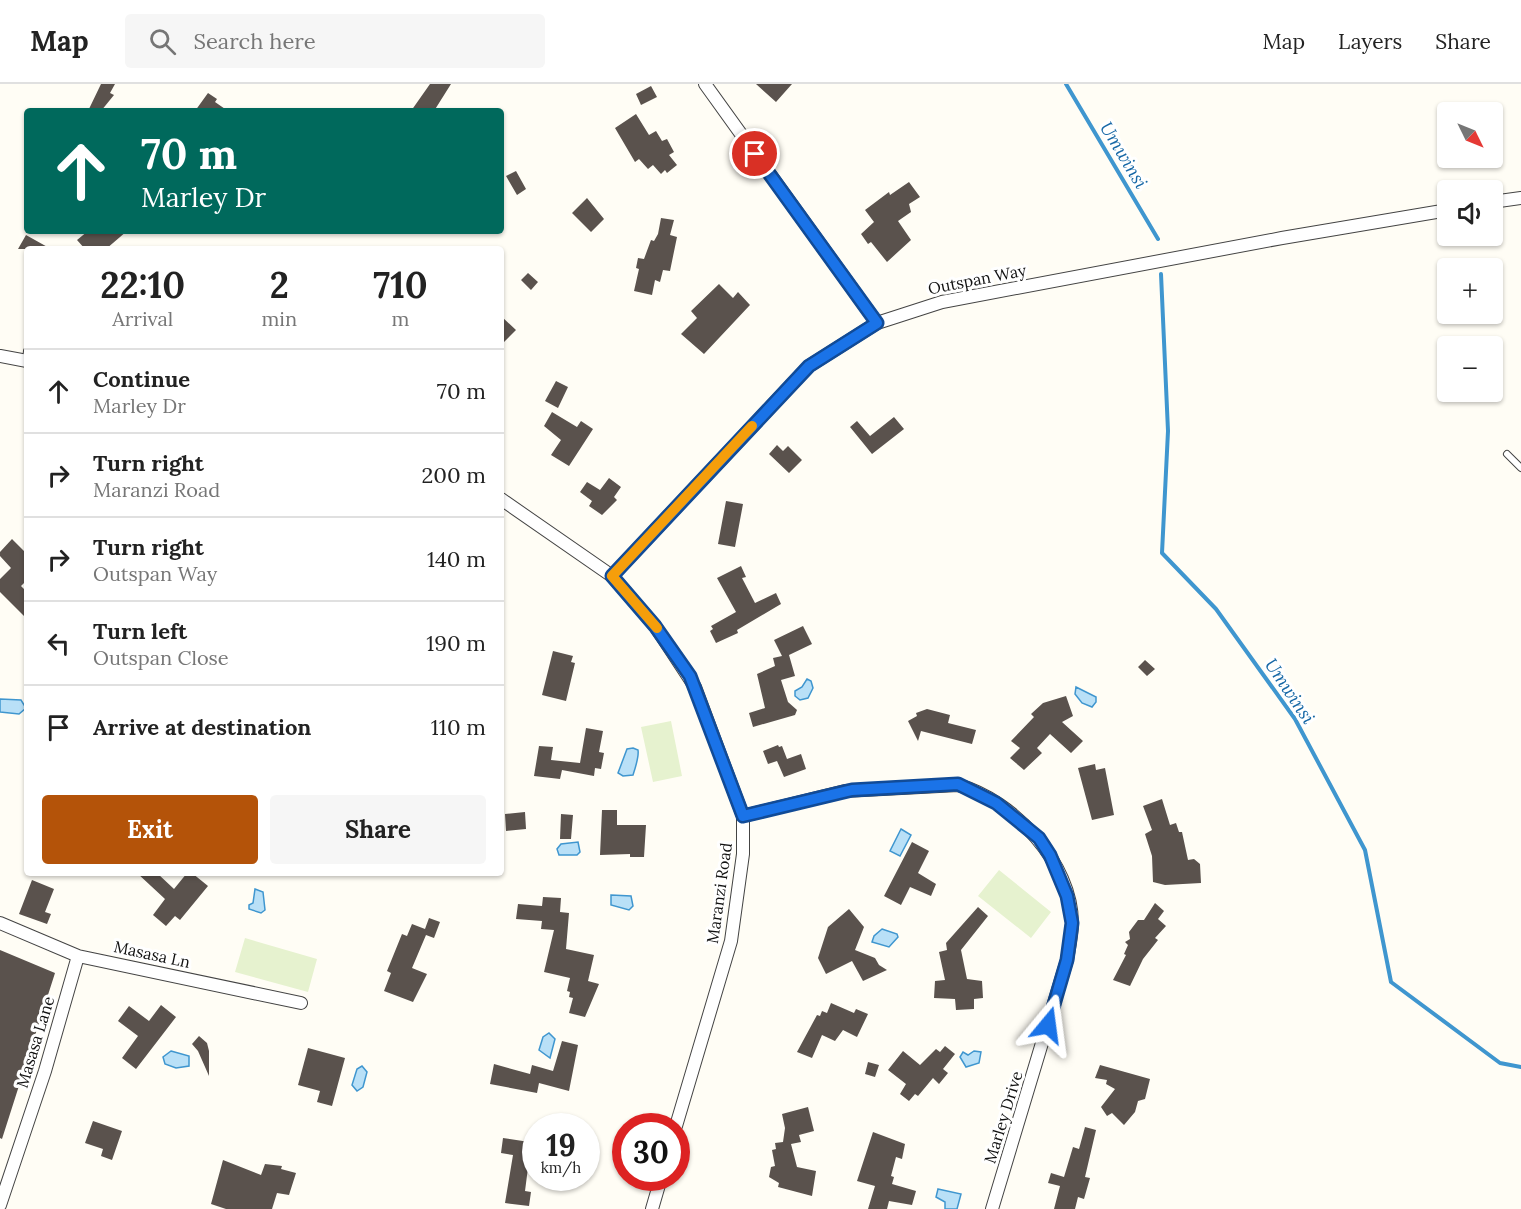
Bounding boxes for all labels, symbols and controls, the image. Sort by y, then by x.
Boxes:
search box [125,14,545,68]
text: Map [30,23,89,59]
icon: search [146,25,179,58]
text: Search here [194,27,316,55]
text: Map [1262,28,1305,55]
text: Layers [1338,28,1402,55]
text: Share [1435,28,1491,55]
north arrow [1437,102,1503,168]
map controls [1437,102,1503,402]
water label: Umwinsi [1095,117,1153,193]
text: 70 m [141,127,237,181]
pin [729,128,780,179]
icon: ahead [42,132,120,210]
icon: arrive [738,137,771,170]
text: Marley Dr [141,180,266,214]
button: sound [1437,180,1503,246]
button: + [1437,258,1503,324]
street label: Outspan Way [926,260,1028,298]
text: 22:10 [100,262,185,308]
text: 2 [270,262,289,308]
text: 710 [373,262,428,308]
text: Arrival [112,306,173,331]
text: min [261,306,297,331]
text: m [392,306,409,331]
button: − [1437,336,1503,402]
text: Continue [93,365,190,393]
icon: ahead [42,375,75,408]
text: 70 m [437,377,486,405]
text: Marley Dr [93,393,186,418]
text: Turn right [93,449,204,477]
icon: right [42,459,75,492]
text: 200 m [421,461,486,489]
text: Maranzi Road [93,477,220,502]
text: Turn right [93,533,204,561]
icon: right [42,543,75,576]
text: 140 m [427,545,486,573]
text: Outspan Way [93,561,217,586]
text: Turn left [93,617,187,645]
icon: left [42,627,75,660]
text: 190 m [426,629,486,657]
text: Outspan Close [93,645,229,670]
water label: Umwinsi [1260,654,1320,728]
icon: arrive [42,711,75,744]
text: Arrive at destination [93,713,311,741]
text: 110 m [431,713,486,741]
button: Exit [42,795,258,864]
button: Share [270,795,486,864]
street label: Maranzi Road [702,841,736,945]
street label: Masasa Ln [112,936,192,972]
street label: Masasa Lane [12,993,59,1090]
position arrow [1016,993,1080,1057]
street label: Marley Drive [979,1068,1027,1166]
speed limit sign: 30 [612,1113,690,1191]
text: 19 [546,1126,576,1164]
text: km/h [541,1158,581,1177]

